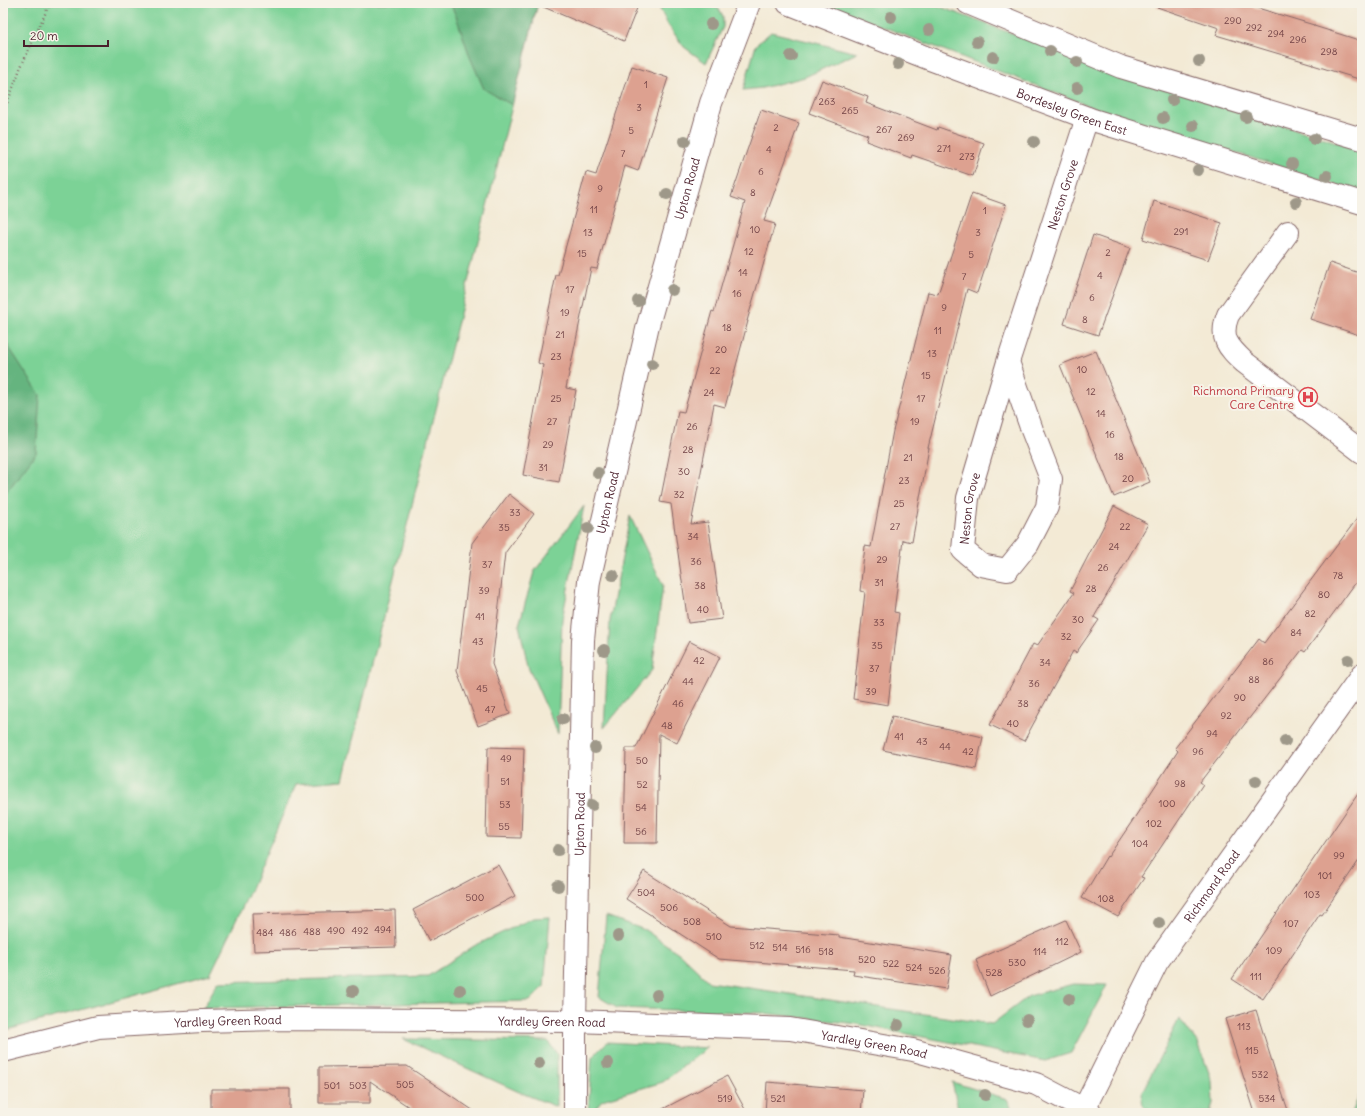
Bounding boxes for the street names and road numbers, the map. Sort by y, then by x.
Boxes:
street label: Bordesley Green East [1015,85,1129,138]
street label: Upton Road [671,156,703,221]
street label: Neston Grove [1044,157,1081,232]
street label: Upton Road [593,470,622,535]
street label: Neston Grove [956,470,983,545]
street label: Upton Road [571,792,587,856]
street label: Richmond Road [1180,847,1242,925]
street label: Yardley Green Road [174,1011,282,1030]
street label: Yardley Green Road [498,1013,606,1030]
street label: Yardley Green Road [820,1027,929,1061]

